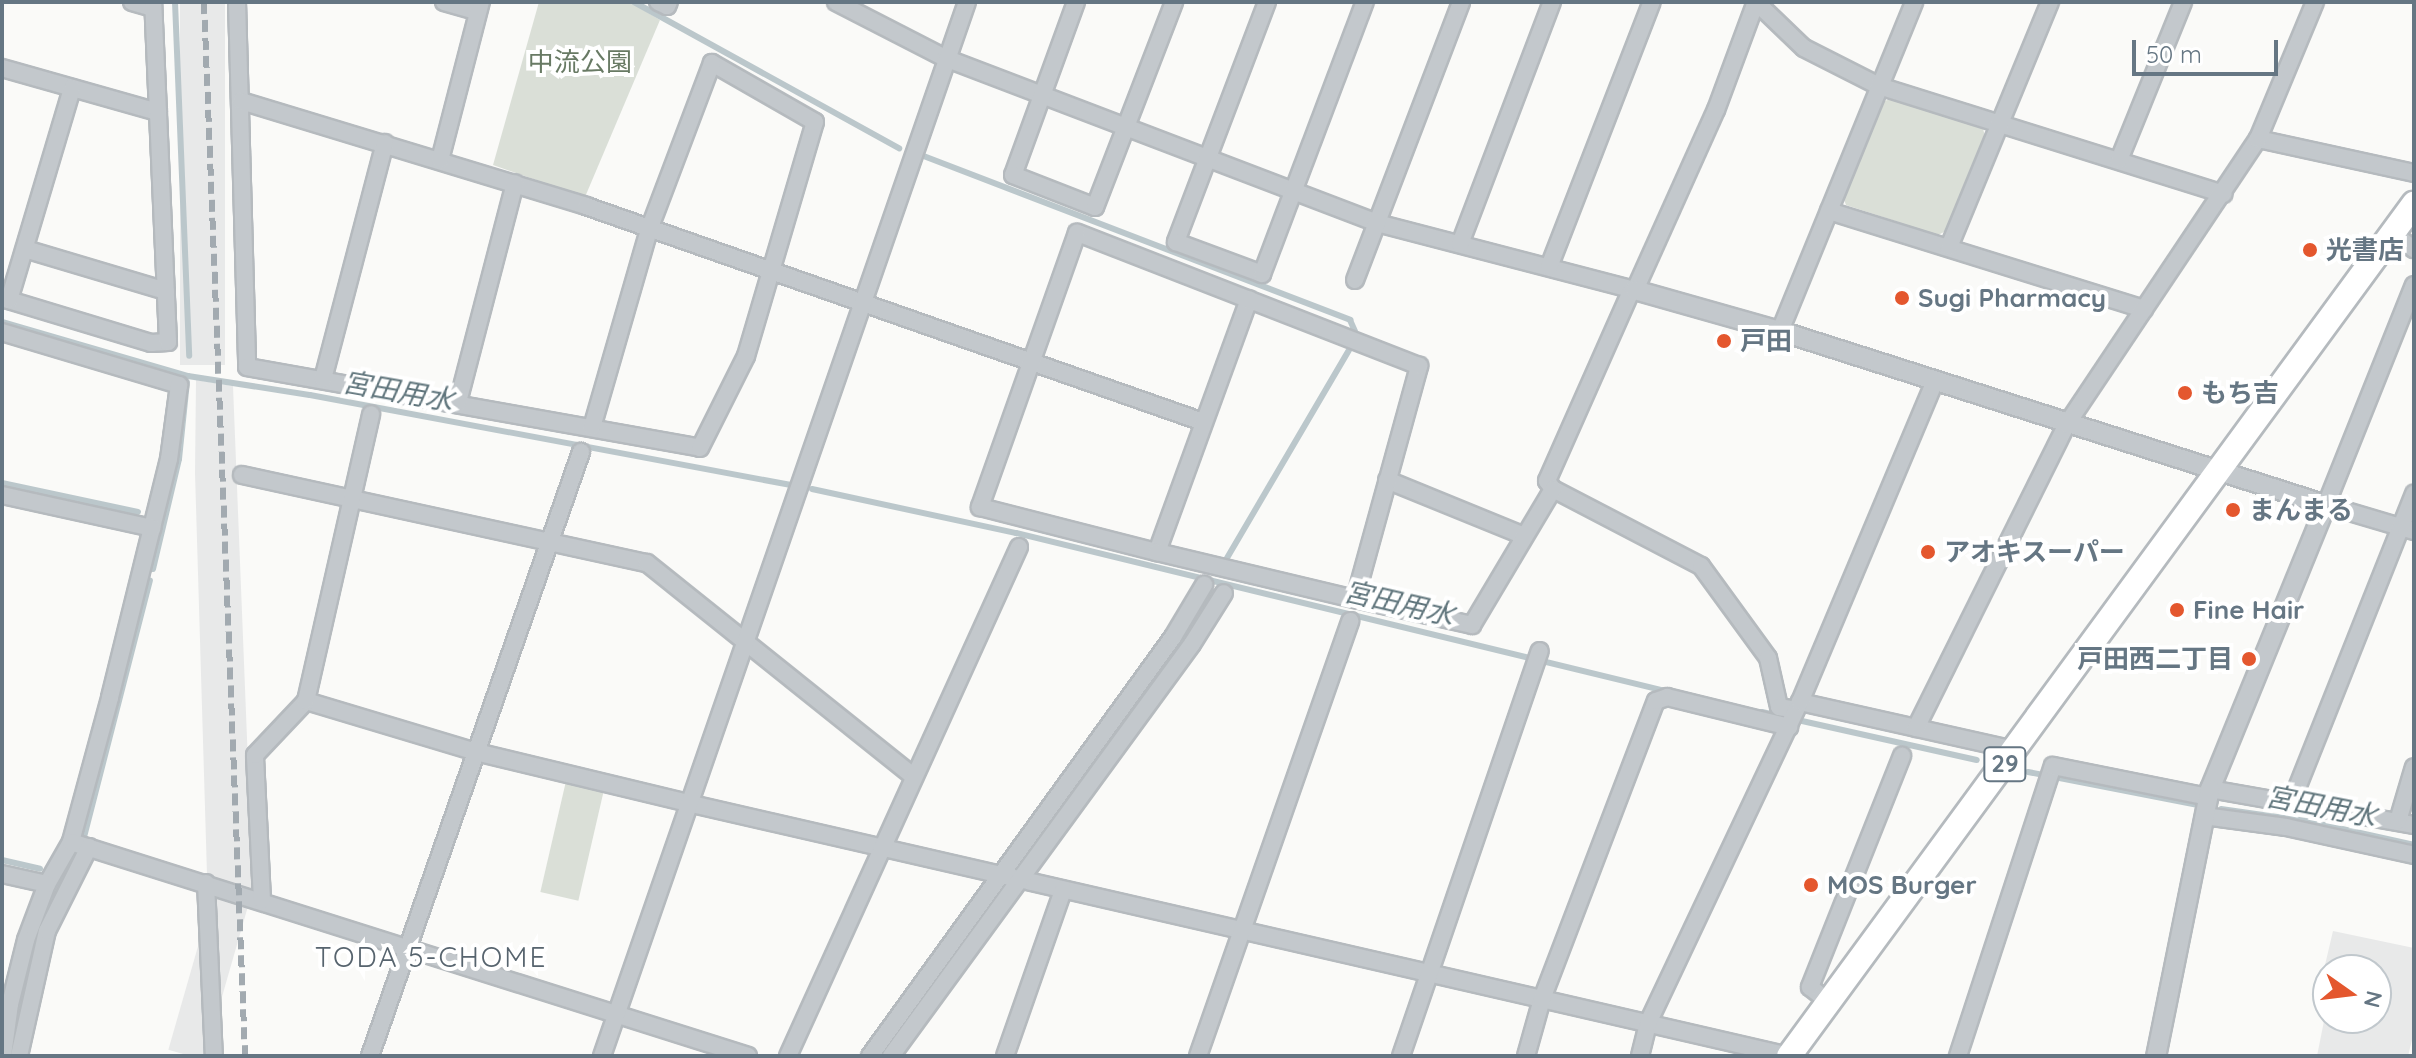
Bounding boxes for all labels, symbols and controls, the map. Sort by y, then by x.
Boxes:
scale bar [2136,24,2282,74]
text: 50 m [2146,39,2202,69]
park label: 中流公園 [528,46,632,78]
place label: 光書店 [2326,234,2404,266]
marker: 光書店 [2301,241,2319,259]
place label: Sugi Pharmacy [1918,282,2106,314]
marker: Sugi Pharmacy [1893,289,1911,307]
place label: 戸田 [1740,325,1792,357]
marker: 戸田 [1715,332,1733,350]
water label: 宮田用水 [340,365,456,417]
place label: もち吉 [2201,377,2279,409]
marker: もち吉 [2176,384,2194,402]
place label: まんまる [2249,494,2353,526]
marker: まんまる [2224,501,2242,519]
place label: アオキスーパー [1944,536,2126,568]
marker: アオキスーパー [1919,543,1937,561]
water label: 宮田用水 [1341,574,1457,632]
place label: Fine Hair [2193,594,2304,626]
marker: Fine Hair [2168,601,2186,619]
place label: 戸田西二丁目 [2077,643,2233,675]
marker: 戸田西二丁目 [2240,650,2258,668]
road number: 29 [1983,744,2027,784]
water label: 宮田用水 [2263,779,2379,833]
place label: MOS Burger [1827,869,1977,901]
marker: MOS Burger [1802,876,1820,894]
district label: TODA 5-CHOME [315,940,547,974]
north arrow [2312,954,2392,1034]
text: N [2358,988,2389,1011]

